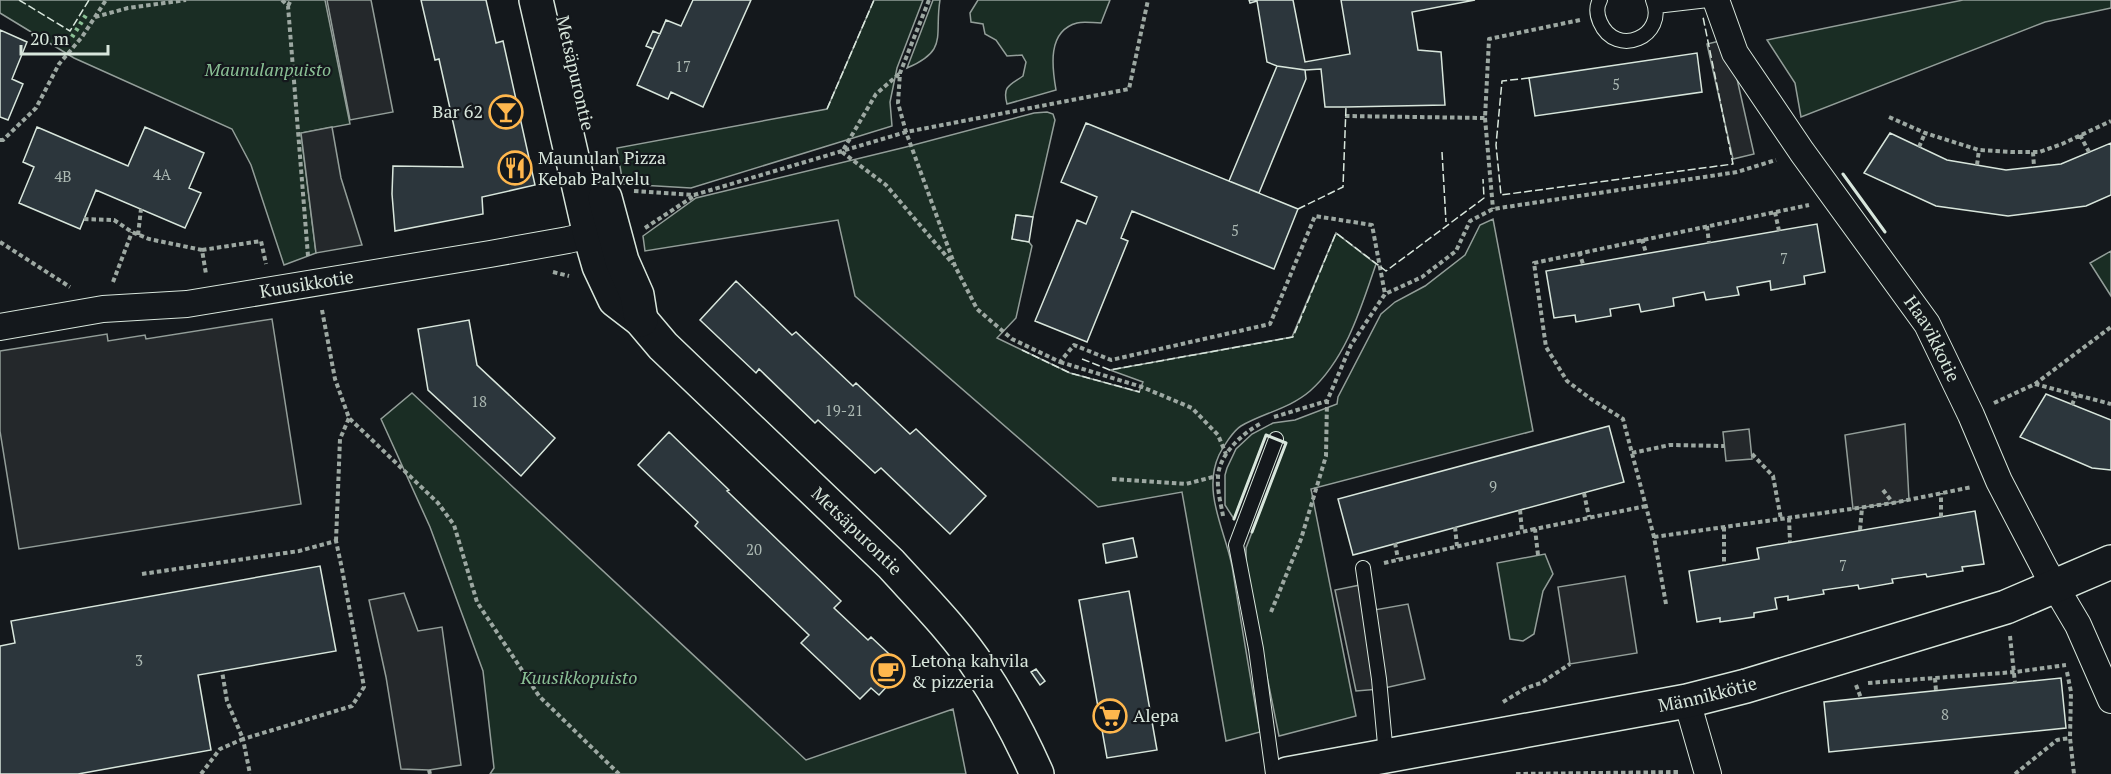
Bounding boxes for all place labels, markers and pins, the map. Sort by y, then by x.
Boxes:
bar icon: Bar 62 [488,94,524,130]
place label: Bar 62 [432,99,483,123]
place label: Maunulan Pizza Kebab Palvelu [538,145,666,190]
restaurant icon: Maunulan Pizza Kebab Palvelu [497,150,533,186]
place label: Letona kahvila & pizzeria [911,648,1029,693]
cafe icon: Letona kahvila & pizzeria [870,653,906,689]
supermarket icon: Alepa [1092,698,1128,734]
place label: Alepa [1133,703,1179,727]

